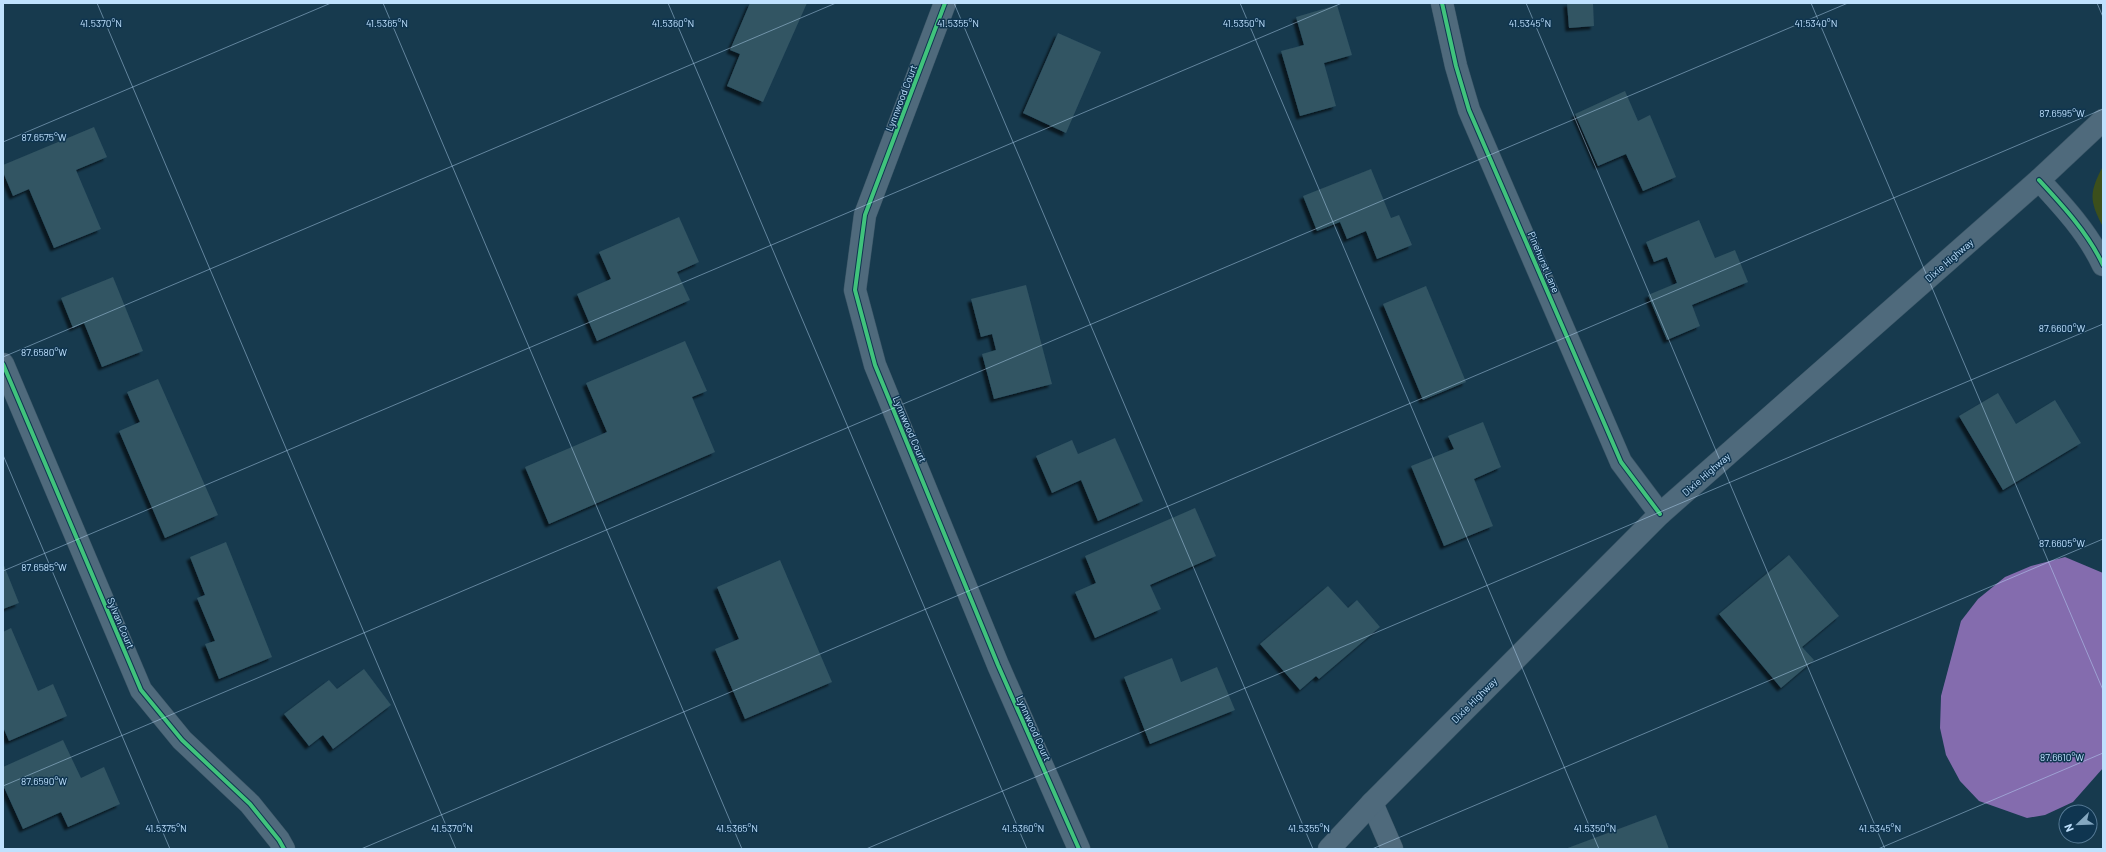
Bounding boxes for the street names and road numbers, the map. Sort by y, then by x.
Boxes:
street label: Lynnwood Court [883,63,919,133]
street label: Pinehurst Lane [1526,230,1562,294]
street label: Dixie Highway [1922,236,1976,284]
street label: Lynnwood Court [891,394,929,464]
street label: Dixie Highway [1679,450,1733,498]
street label: Sylvan Court [105,596,137,651]
street label: Dixie Highway [1449,674,1500,725]
street label: Lynnwood Court [1014,693,1054,763]

